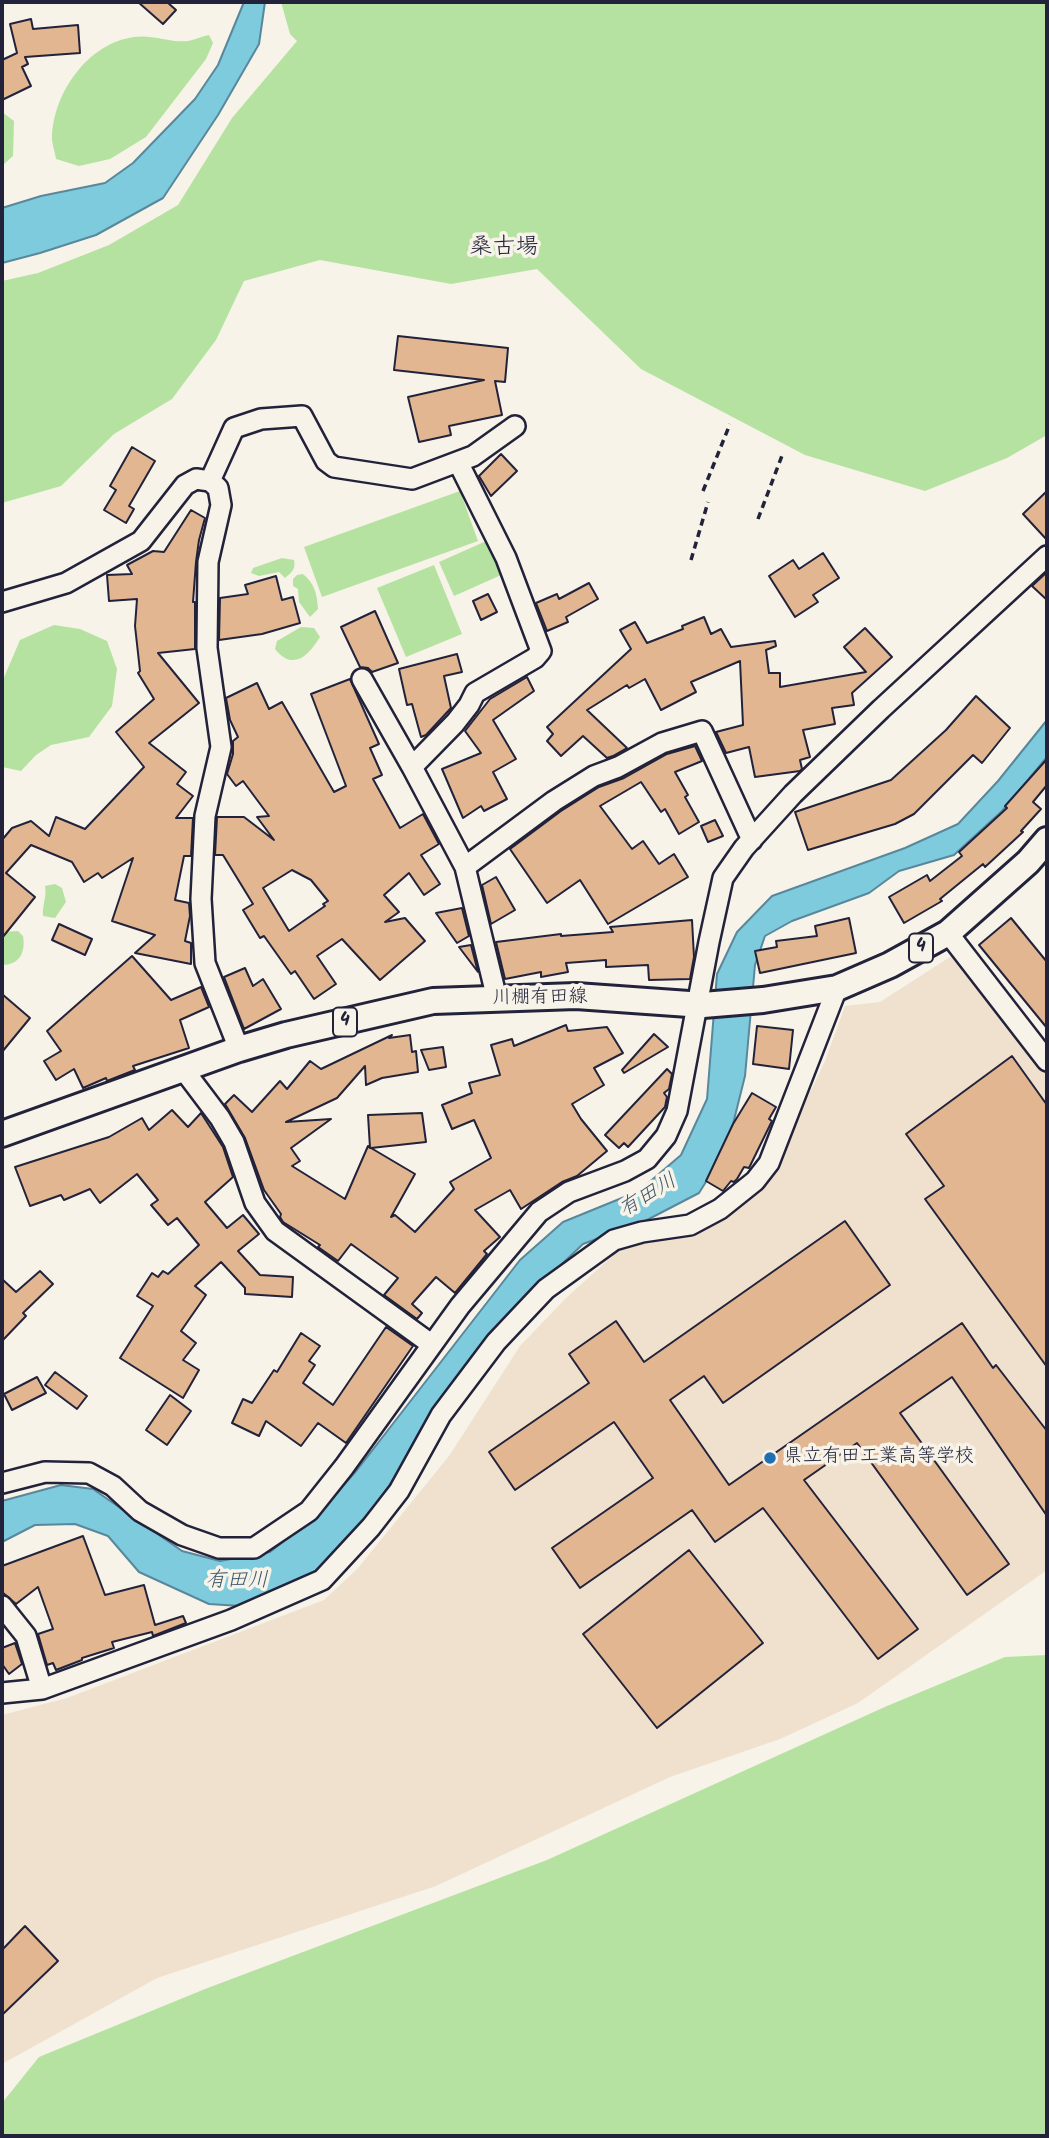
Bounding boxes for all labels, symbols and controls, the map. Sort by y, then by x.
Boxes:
district label: 桑古場 [470,235,538,263]
road number: 4 [909,933,933,962]
street label: 川棚有田線 [492,987,588,1011]
road number: 4 [333,1007,357,1036]
water label: 有田川 [616,1170,682,1224]
place label: 県立有田工業高等学校 [784,1447,974,1469]
marker: 県立有田工業高等学校 [762,1450,778,1466]
water label: 有田川 [206,1569,268,1595]

